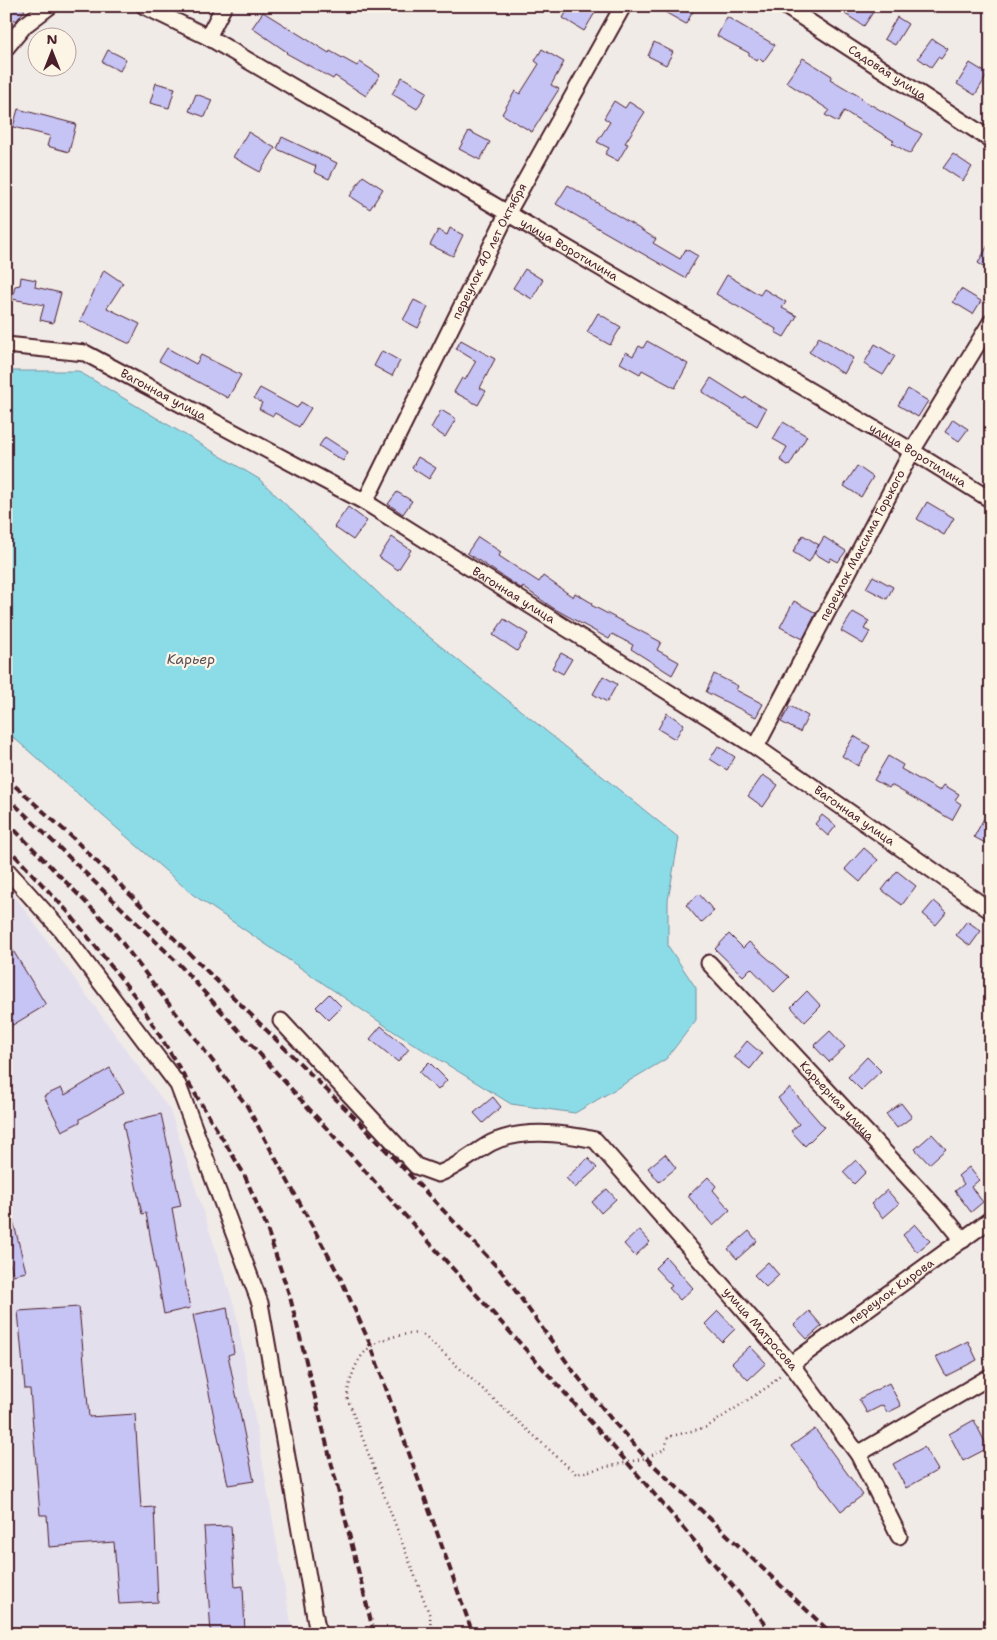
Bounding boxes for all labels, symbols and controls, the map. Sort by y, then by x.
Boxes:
north arrow [28,28,78,78]
text: N [46,30,58,48]
street label: Садовая улица [845,41,930,104]
street label: переулок 40 лет Октября [448,180,531,322]
street label: улица Воротилина [517,214,621,285]
street label: Вагонная улица [118,365,209,424]
street label: улица Воротилина [866,420,970,491]
street label: переулок Максима Горького [816,467,909,624]
street label: Вагонная улица [469,563,559,627]
water label: Карьер [167,650,215,668]
street label: Вагонная улица [811,782,898,850]
street label: Карьерная улица [796,1058,878,1144]
street label: переулок Кирова [846,1255,938,1327]
street label: улица Матросова [719,1284,802,1374]

